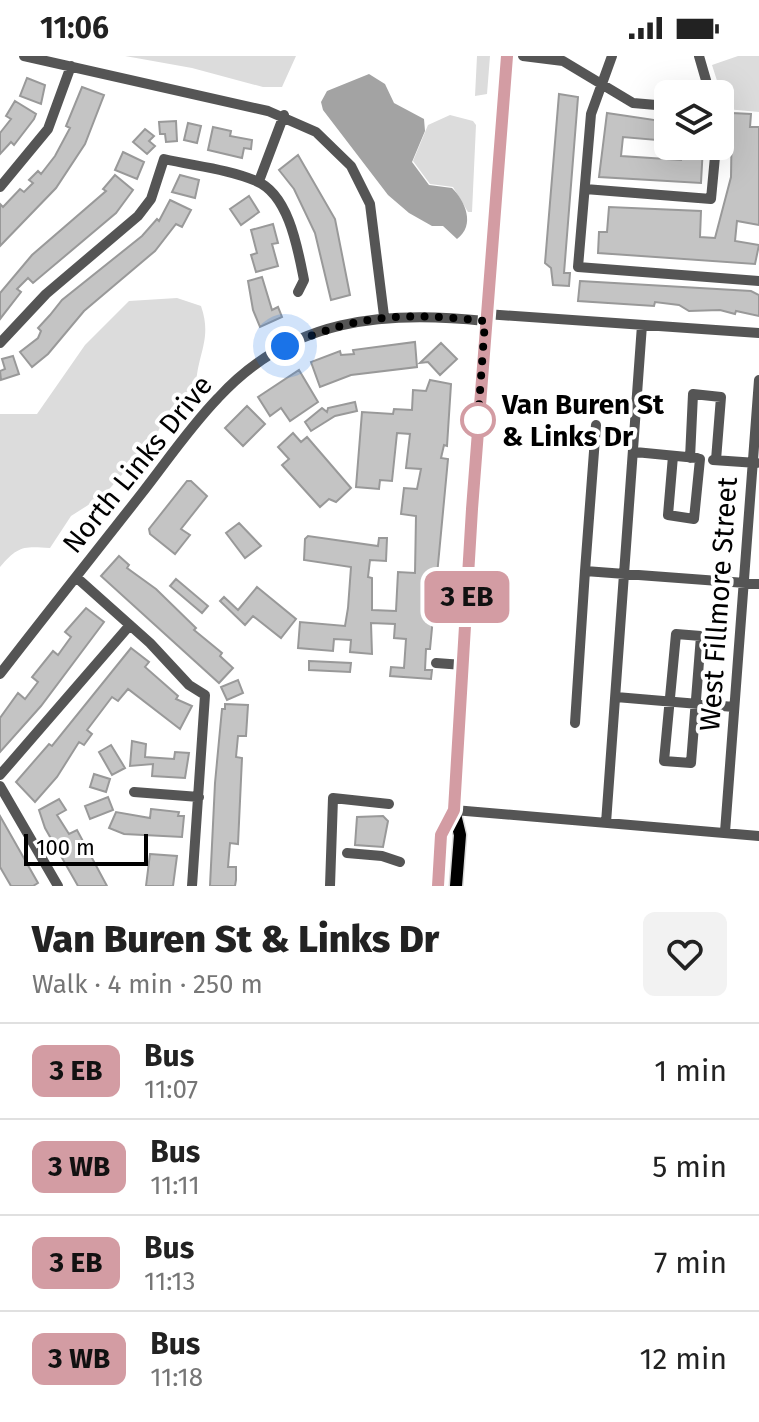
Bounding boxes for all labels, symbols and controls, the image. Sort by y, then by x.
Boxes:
text: 11:06 [40,10,109,46]
map controls [654,80,734,160]
button: layers [654,80,734,160]
your location [265,326,305,366]
street label: North Links Drive [56,369,219,560]
place label: Van Buren St & Links Dr [501,388,665,453]
marker: Van Buren St & Links Dr [461,403,495,437]
street label: West Fillmore Street [693,475,744,732]
line badge: 3 EB [411,571,523,623]
text: 3 EB [440,580,494,613]
scale bar [24,830,148,866]
text: 100 m [36,834,95,861]
button: heart [643,912,727,996]
text: Van Buren St & Links Dr [32,916,439,962]
text: Walk · 4 min · 250 m [32,969,263,1000]
text: Bus [144,1038,194,1074]
text: 1 min [654,1053,727,1089]
text: 3 EB [49,1054,103,1087]
text: 11:07 [144,1074,198,1105]
text: Bus [150,1134,200,1170]
text: 5 min [652,1149,727,1185]
text: 3 WB [48,1150,110,1183]
text: 11:11 [150,1170,200,1201]
text: Bus [144,1230,194,1266]
text: 7 min [654,1245,727,1281]
text: 3 EB [49,1246,103,1279]
text: 11:13 [144,1266,196,1297]
text: Bus [150,1326,200,1362]
text: 12 min [639,1341,727,1377]
text: 3 WB [48,1342,110,1375]
text: 11:18 [150,1362,203,1393]

